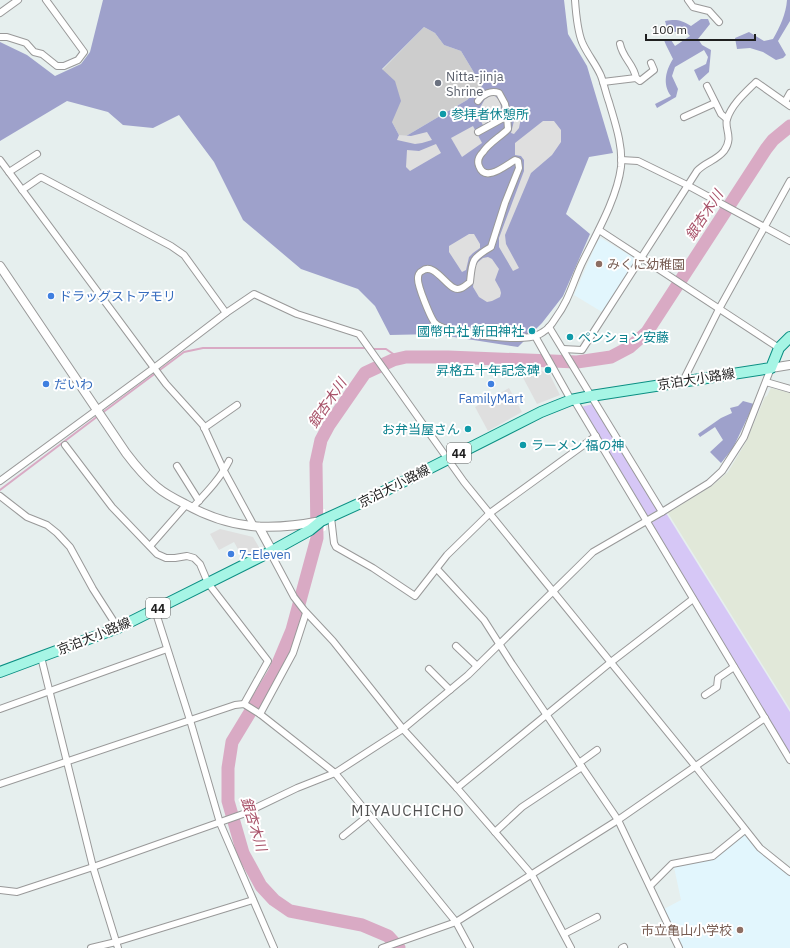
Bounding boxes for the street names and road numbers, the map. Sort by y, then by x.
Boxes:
street label: 京泊大小路線 [656,365,736,393]
road number: 44 [447,443,471,463]
street label: 京泊大小路線 [355,461,433,511]
road number: 44 [146,598,170,618]
street label: 京泊大小路線 [55,614,133,658]

